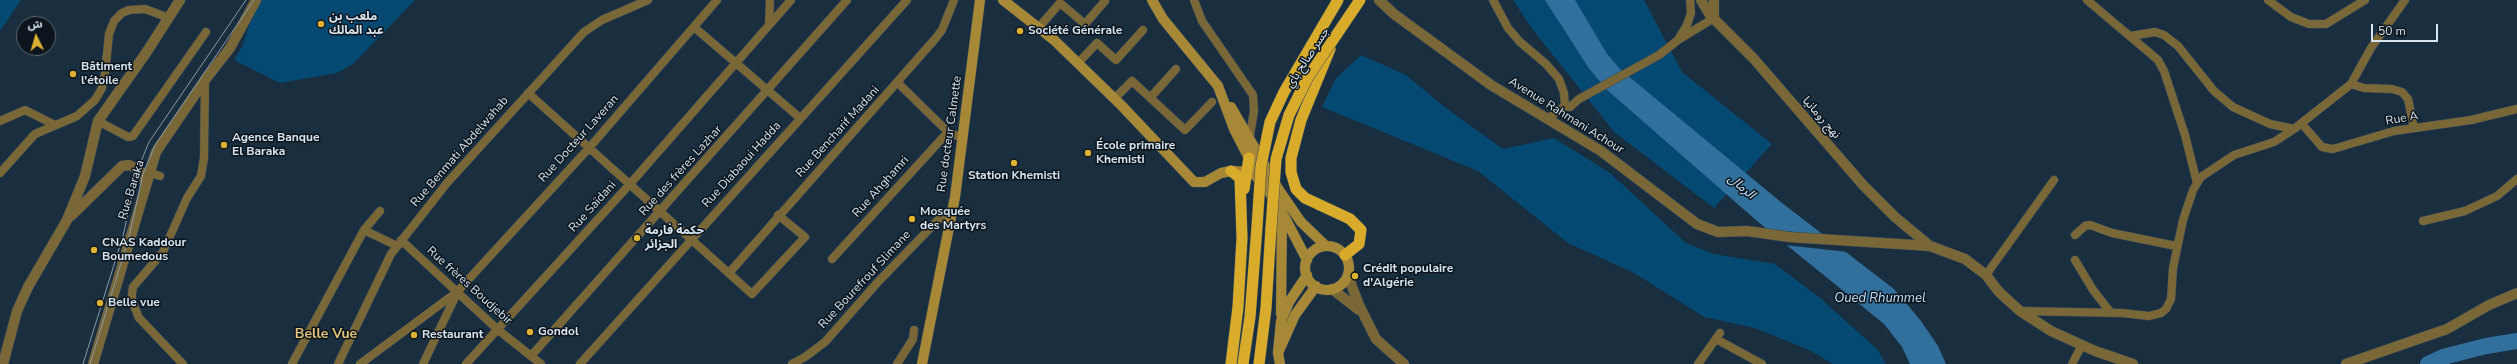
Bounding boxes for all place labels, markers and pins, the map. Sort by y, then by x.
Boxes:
place label: ملعب بن عبد المالك [329,10,384,38]
marker: ملعب بن عبد المالك [316,19,326,29]
place label: Société Générale [1028,24,1122,38]
marker: Société Générale [1015,26,1025,36]
place label: Bâtiment l'étoile [81,60,132,88]
marker: Bâtiment l'étoile [68,69,78,79]
place label: Agence Banque El Baraka [232,131,319,159]
place label: École primaire Khemisti [1096,139,1175,167]
marker: Agence Banque El Baraka [219,140,229,150]
marker: École primaire Khemisti [1083,148,1093,158]
marker: Station Khemisti [1009,158,1019,168]
place label: Station Khemisti [968,169,1060,183]
place label: Mosquée des Martyrs [920,205,986,233]
marker: Mosquée des Martyrs [907,214,917,224]
place label: حكمة فارمة الجزائر [645,224,704,252]
marker: حكمة فارمة الجزائر [632,233,642,243]
place label: CNAS Kaddour Boumedous [102,236,186,264]
marker: CNAS Kaddour Boumedous [89,245,99,255]
place label: Crédit populaire d'Algérie [1363,262,1453,290]
marker: Crédit populaire d'Algérie [1350,271,1360,281]
place label: Belle vue [108,296,160,310]
marker: Belle vue [95,298,105,308]
place label: Gondol [538,325,579,339]
marker: Gondol [525,327,535,337]
place label: Restaurant [422,328,483,342]
marker: Restaurant [409,330,419,340]

